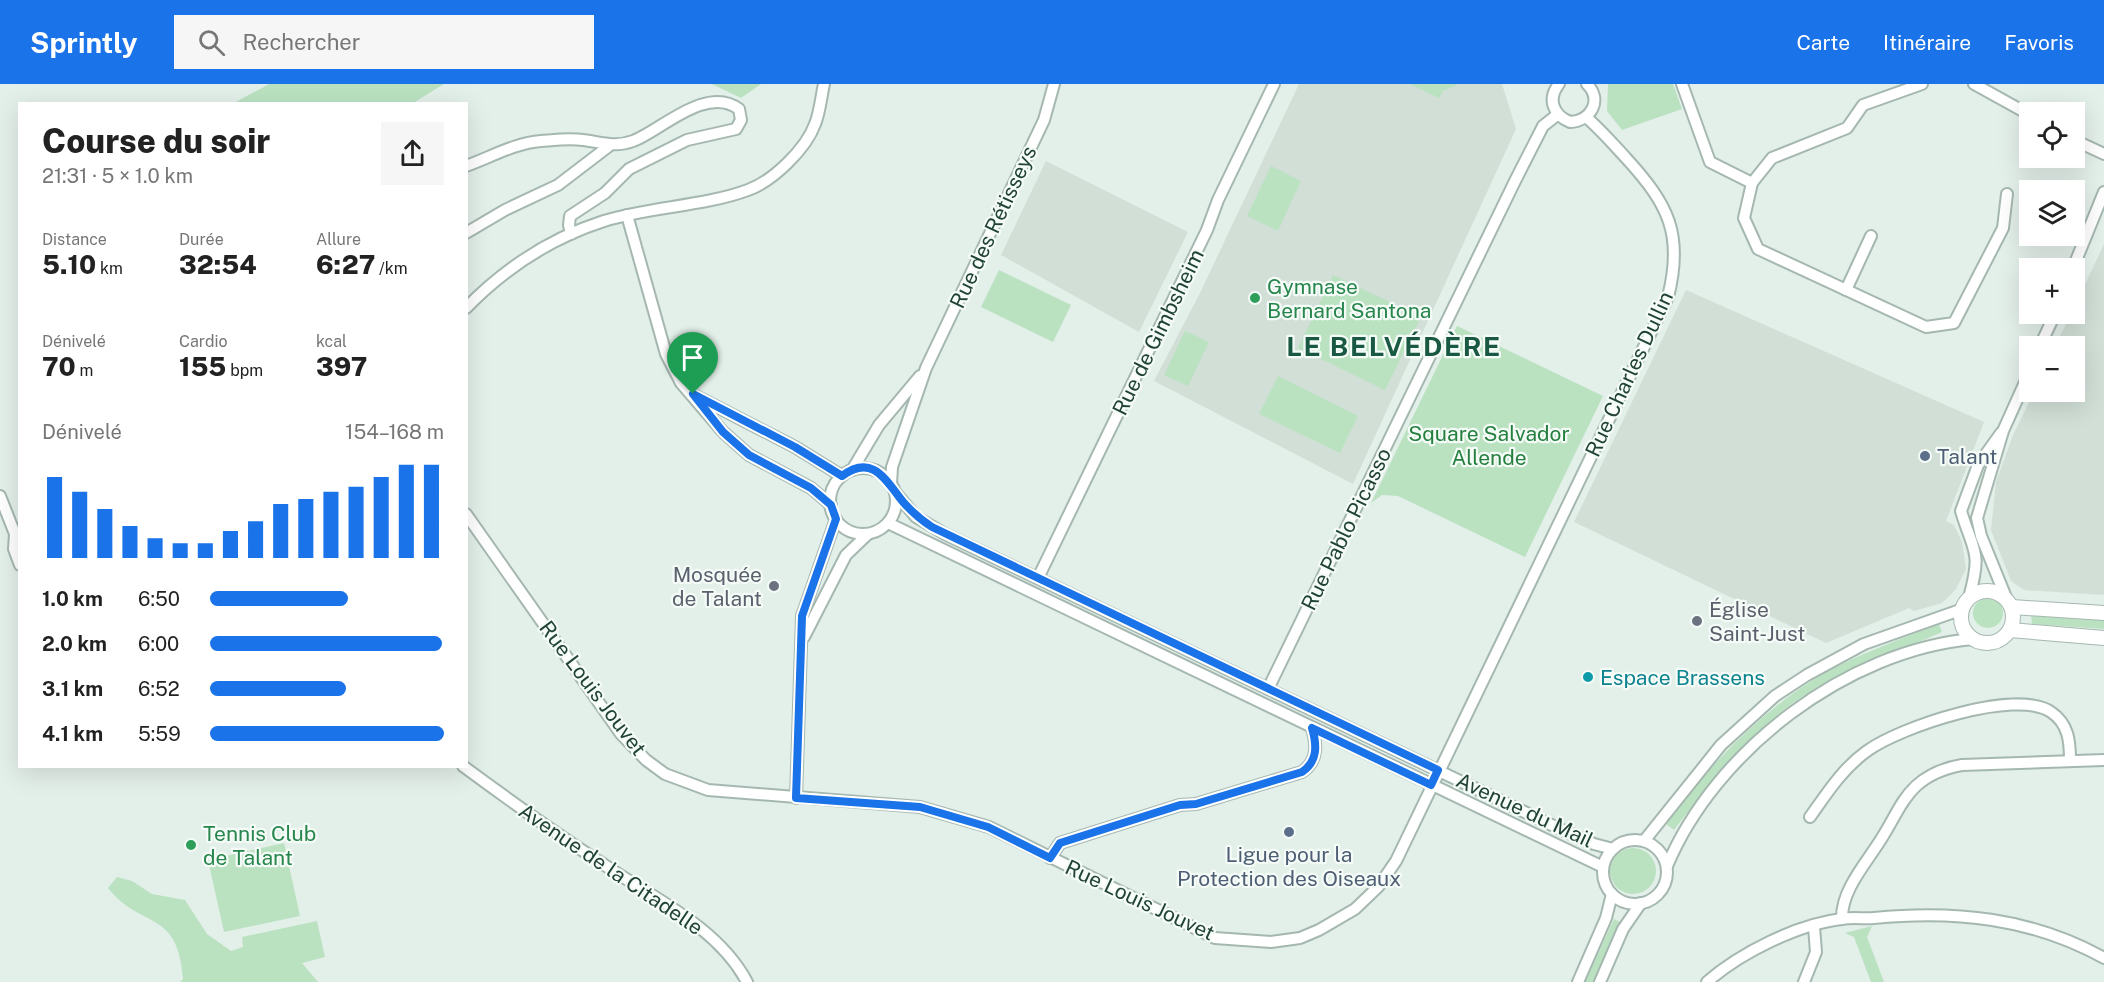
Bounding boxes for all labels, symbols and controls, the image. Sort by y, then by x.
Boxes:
search box [174,15,594,69]
text: Sprintly [30,26,138,59]
icon: search [195,26,228,59]
text: Rechercher [243,29,360,55]
text: Carte [1796,30,1850,55]
text: Itinéraire [1883,30,1971,55]
text: Favoris [2004,30,2074,55]
map controls [2019,102,2085,402]
button: locate [2019,102,2085,168]
text: Course du soir [42,122,270,160]
button: share [381,122,444,185]
street label: Rue des Rétisseys [944,142,1042,312]
text: 21:31 · 5 × 1.0 km [42,164,193,188]
button: layers [2019,180,2085,246]
text: Distance [42,230,107,249]
text: Durée [179,230,224,249]
text: Allure [316,230,361,249]
street label: Rue de Gimbsheim [1107,245,1209,419]
text: 5.10 [42,249,96,280]
text: 32:54 [179,249,257,280]
text: 6:27 [316,249,375,280]
button: + [2019,258,2085,324]
text: km [96,259,123,278]
text: /km [375,259,408,278]
place label: Gymnase Bernard Santona [1267,274,1431,323]
street label: Rue Charles Dullin [1580,287,1678,461]
marker: Gymnase Bernard Santona [1248,291,1262,305]
district label: LE BELVÉDÈRE [1286,330,1502,362]
text: Dénivelé [42,332,106,351]
text: Cardio [179,332,228,351]
text: kcal [316,332,347,351]
pin [667,332,718,394]
button: − [2019,336,2085,402]
icon: arrive [676,341,709,374]
text: 70 [42,351,76,382]
text: 155 [179,351,226,382]
text: 397 [316,351,367,382]
text: m [76,361,93,380]
text: bpm [226,361,263,380]
text: Dénivelé [42,420,122,444]
text: 154–168 m [345,420,444,444]
park label: Square Salvador Allende [1408,421,1570,470]
street label: Rue Pablo Picasso [1296,444,1396,614]
place label: Talant [1937,444,1998,469]
marker: Talant [1918,449,1932,463]
place label: Mosquée de Talant [672,562,762,611]
marker: Mosquée de Talant [767,579,781,593]
text: 1.0 km [42,587,103,611]
text: 6:50 [138,587,180,611]
place label: Église Saint-Just [1709,597,1805,646]
marker: Église Saint-Just [1690,614,1704,628]
street label: Rue Louis Jouvet [534,616,652,760]
text: 2.0 km [42,632,107,656]
text: 6:00 [138,632,179,656]
place label: Espace Brassens [1600,665,1765,690]
marker: Espace Brassens [1581,670,1595,684]
text: 3.1 km [42,677,103,701]
text: 6:52 [138,677,180,701]
text: 4.1 km [42,722,103,746]
text: 5:59 [138,722,181,746]
street label: Avenue du Mail [1452,767,1598,853]
street label: Avenue de la Citadelle [514,798,708,940]
place label: Tennis Club de Talant [203,821,316,870]
marker: Ligue pour la Protection des Oiseaux [1282,825,1296,839]
marker: Tennis Club de Talant [184,838,198,852]
place label: Ligue pour la Protection des Oiseaux [1177,842,1401,891]
street label: Rue Louis Jouvet [1061,854,1219,946]

